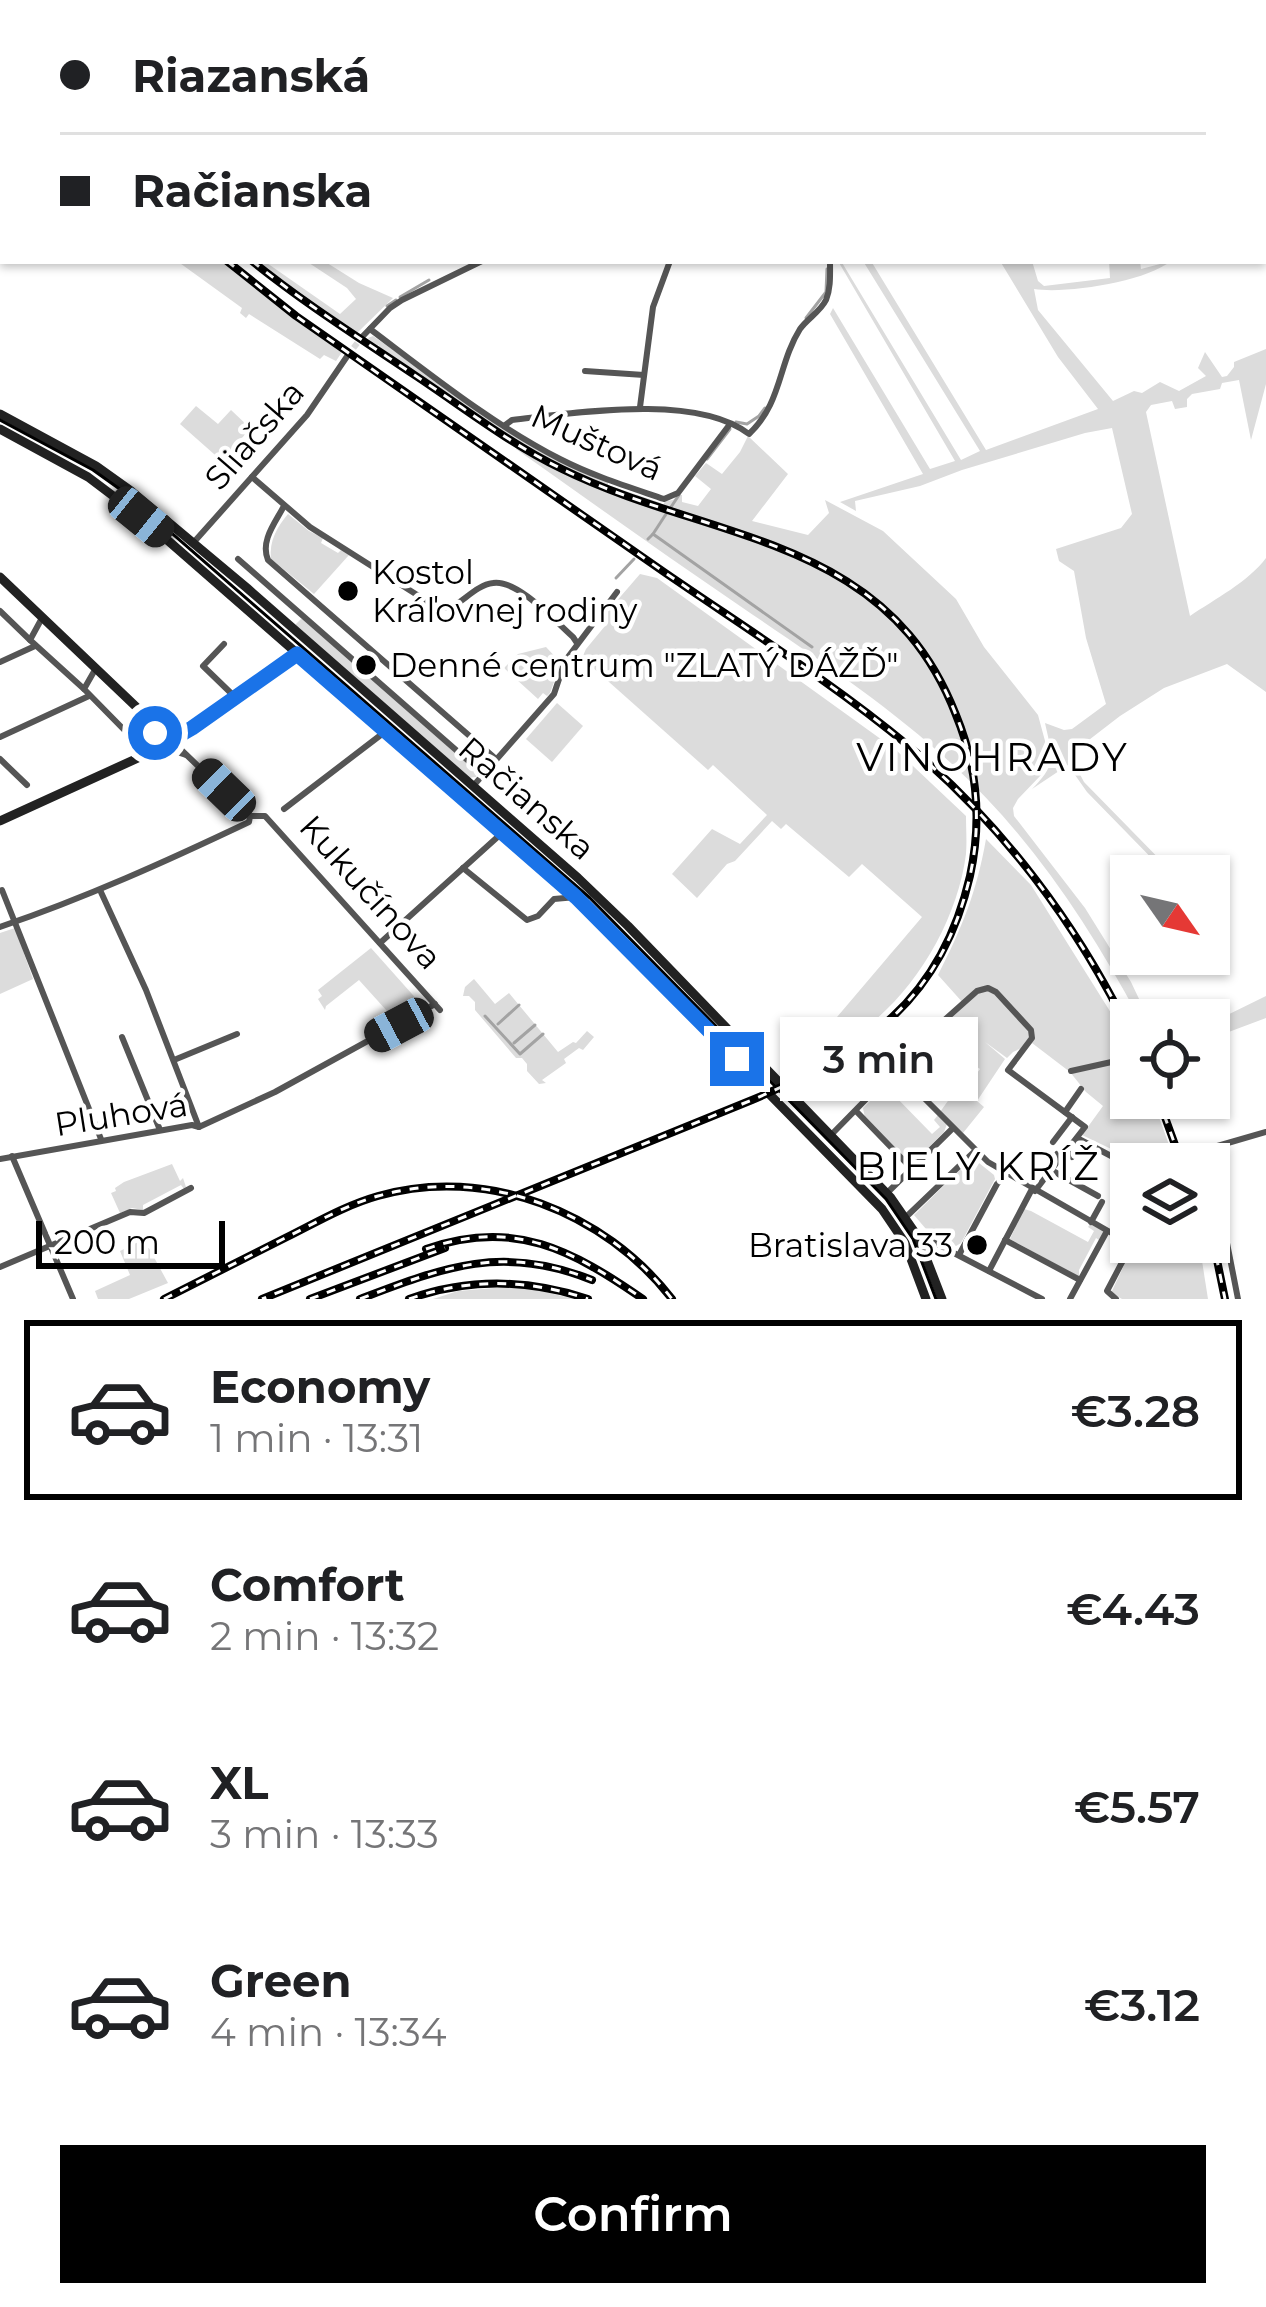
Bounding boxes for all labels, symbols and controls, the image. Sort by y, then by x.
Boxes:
text: Riazanská [132,48,370,103]
text: Račianska [132,163,372,218]
street label: Sliačska [196,372,312,498]
street label: Muštová [525,395,669,489]
car [102,480,180,554]
place label: Kostol Kráľovnej rodiny [372,552,638,630]
marker: Kostol Kráľovnej rodiny [335,578,361,604]
place label: Denné centrum "ZLATÝ DÁŽĎ" [390,645,899,685]
marker: Denné centrum "ZLATÝ DÁŽĎ" [353,652,379,678]
route start [128,706,182,760]
street label: Račianska [451,728,603,868]
district label: VINOHRADY [856,733,1130,781]
car [186,752,262,828]
street label: Kukučínova [292,807,450,977]
north arrow [1110,855,1230,975]
map controls [1110,855,1230,1263]
car [359,992,439,1058]
button: locate [1110,999,1230,1119]
callout: 3 min [779,1017,977,1101]
route end [710,1032,764,1086]
text: 3 min [823,1035,935,1083]
street label: Pluhová [52,1084,190,1144]
district label: BIELY KRÍŽ [856,1142,1102,1190]
button: layers [1110,1143,1230,1263]
scale bar [36,1215,225,1268]
text: 200 m [54,1222,160,1262]
place label: Bratislava 33 [748,1225,953,1265]
marker: Bratislava 33 [964,1232,990,1258]
icon: car [66,1356,174,1464]
text: Economy [210,1359,430,1414]
text: €3.28 [1071,1383,1200,1438]
text: 1 min · 13:31 [210,1414,423,1462]
icon: car [66,1554,174,1662]
text: Comfort [210,1557,405,1612]
text: €4.43 [1066,1581,1200,1636]
text: 2 min · 13:32 [210,1612,439,1660]
icon: car [66,1752,174,1860]
text: XL [210,1755,268,1810]
text: €5.57 [1074,1779,1200,1834]
text: 3 min · 13:33 [210,1810,439,1858]
icon: car [66,1950,174,2058]
text: Green [210,1953,352,2008]
text: €3.12 [1084,1977,1200,2032]
text: 4 min · 13:34 [210,2008,447,2056]
button: Confirm [60,2145,1206,2283]

